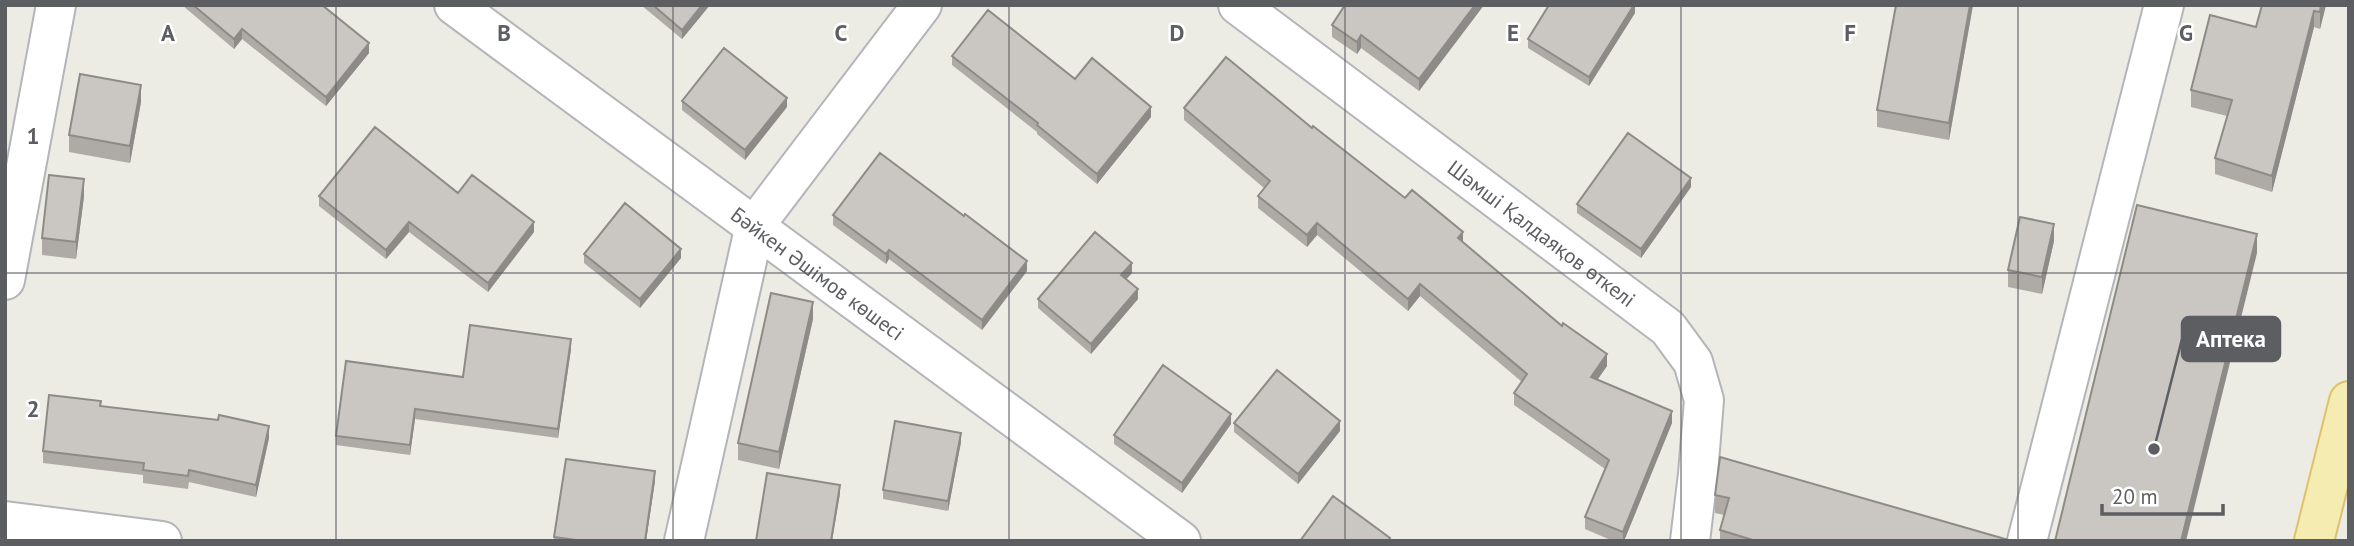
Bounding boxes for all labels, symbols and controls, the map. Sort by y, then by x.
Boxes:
text: A [161,18,175,47]
text: B [497,18,511,47]
text: C [835,18,848,47]
text: D [1170,18,1184,47]
text: E [1507,18,1519,47]
text: F [1844,18,1856,47]
text: G [2179,18,2193,47]
text: 1 [26,121,40,150]
street label: Шәмші Қалдаяқов өткелі [1442,154,1641,313]
street label: Бәйкен Әшімов көшесі [726,200,910,346]
callout: Аптека [2182,317,2280,361]
text: Аптека [2196,324,2266,353]
text: 2 [26,394,40,423]
scale bar [2102,472,2223,516]
text: 20 m [2112,483,2158,510]

